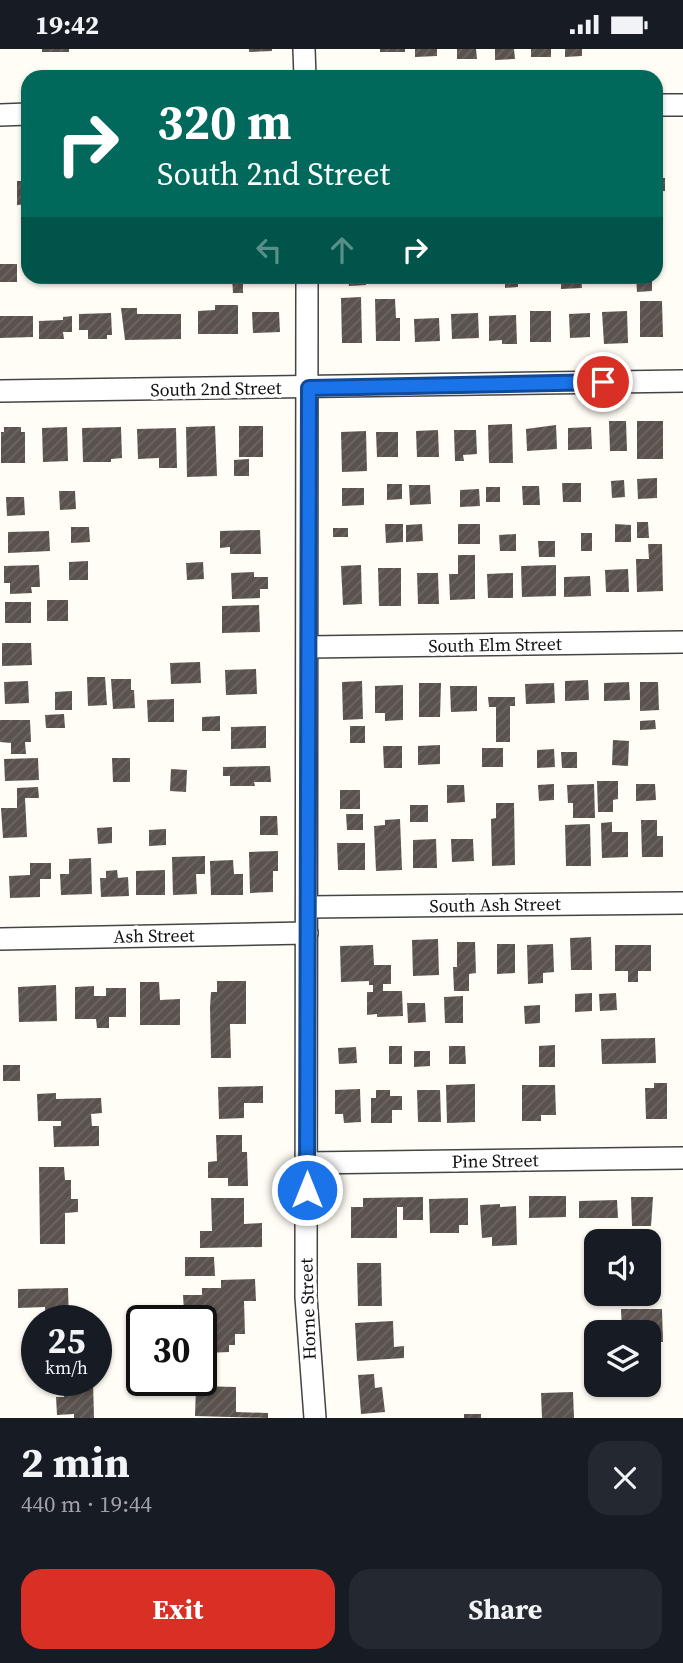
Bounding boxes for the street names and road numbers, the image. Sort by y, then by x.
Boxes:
street label: South 2nd Street [150,375,282,402]
street label: South Elm Street [428,631,562,658]
street label: South Ash Street [429,891,561,918]
street label: Ash Street [113,922,195,949]
street label: Pine Street [451,1147,539,1174]
street label: Horne Street [293,1257,322,1360]

